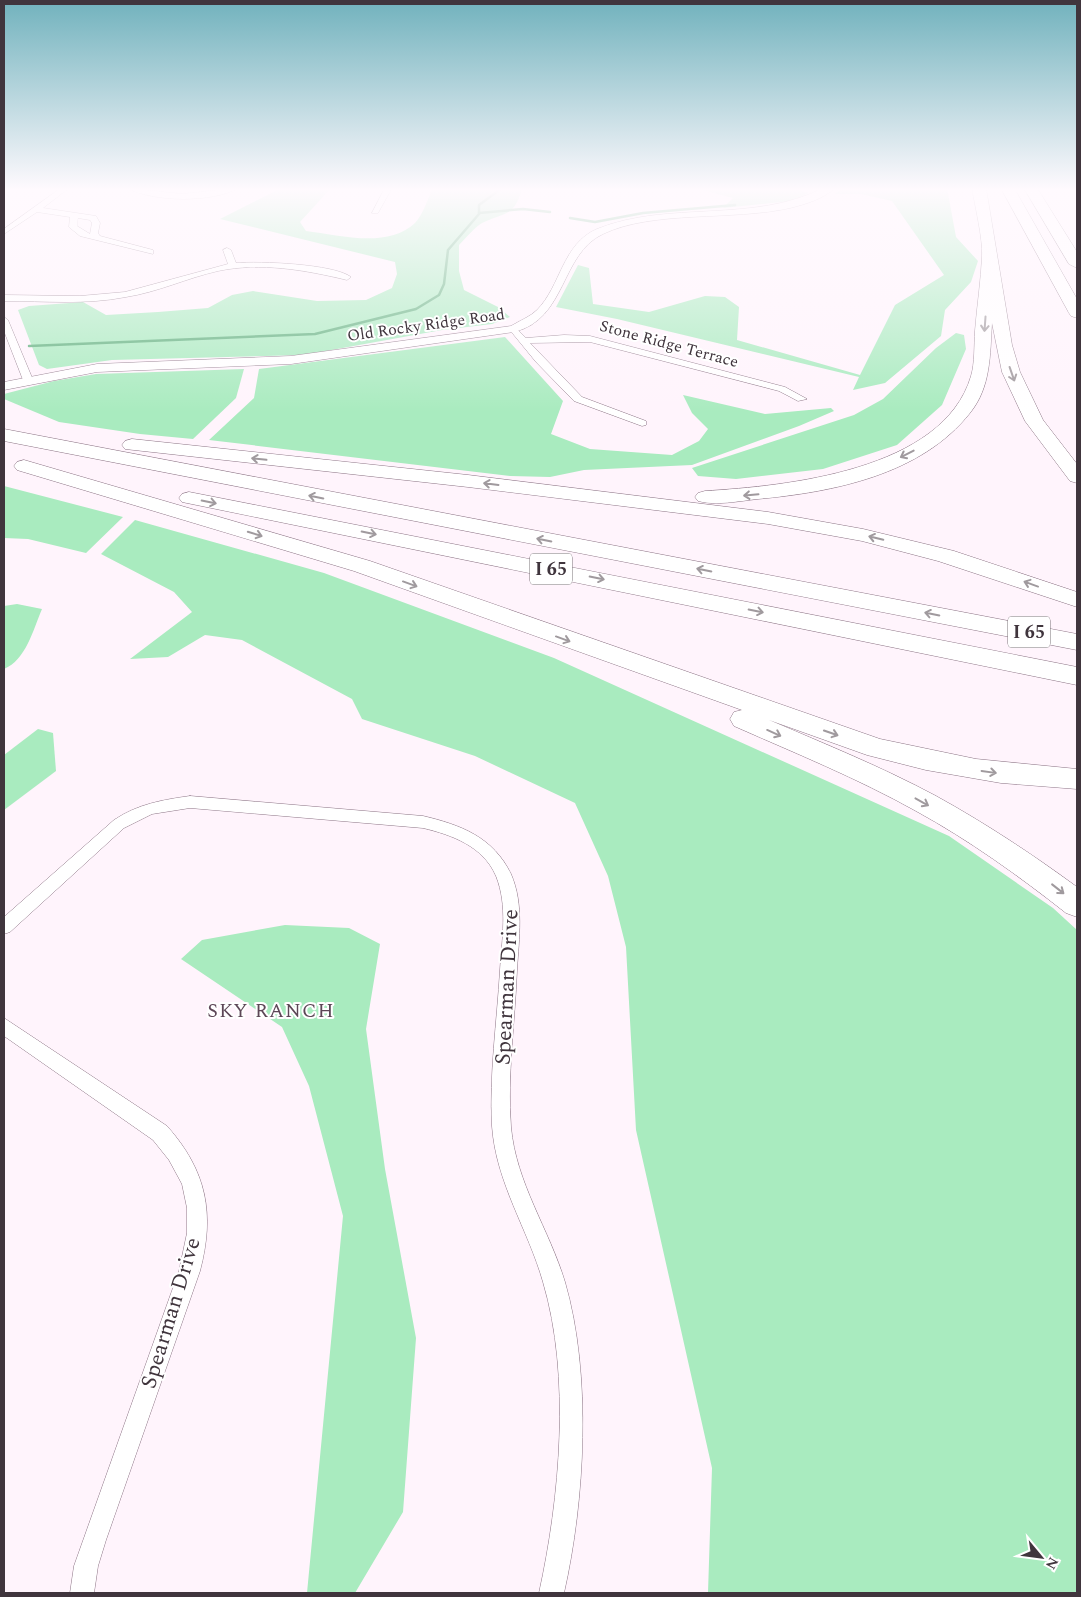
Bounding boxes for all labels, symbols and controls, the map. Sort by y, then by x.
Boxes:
street label: Old Rocky Ridge Road [346,302,506,348]
street label: Stone Ridge Terrace [597,314,741,374]
one-way arrow [980,316,989,332]
one-way arrow [1008,366,1018,382]
one-way arrow [899,449,914,459]
one-way arrow [252,454,268,464]
one-way arrow [483,479,499,489]
one-way arrow [743,490,759,500]
one-way arrow [308,492,324,501]
one-way arrow [201,497,217,507]
one-way arrow [360,528,376,538]
one-way arrow [247,530,263,539]
one-way arrow [868,533,884,542]
one-way arrow [537,535,553,545]
road number: I 65 [530,554,572,584]
one-way arrow [696,565,712,575]
one-way arrow [588,574,604,584]
one-way arrow [1024,578,1040,588]
one-way arrow [402,580,417,589]
one-way arrow [748,606,764,616]
one-way arrow [925,608,941,618]
road number: I 65 [1008,616,1050,648]
one-way arrow [555,635,570,644]
one-way arrow [766,729,781,738]
one-way arrow [823,729,839,738]
one-way arrow [980,767,996,777]
one-way arrow [914,797,928,807]
one-way arrow [1052,883,1065,894]
street label: Spearman Drive [486,908,528,1066]
district label: SKY RANCH [207,996,335,1026]
street label: Spearman Drive [132,1233,210,1393]
north arrow [1016,1532,1066,1582]
text: N [1040,1553,1064,1573]

